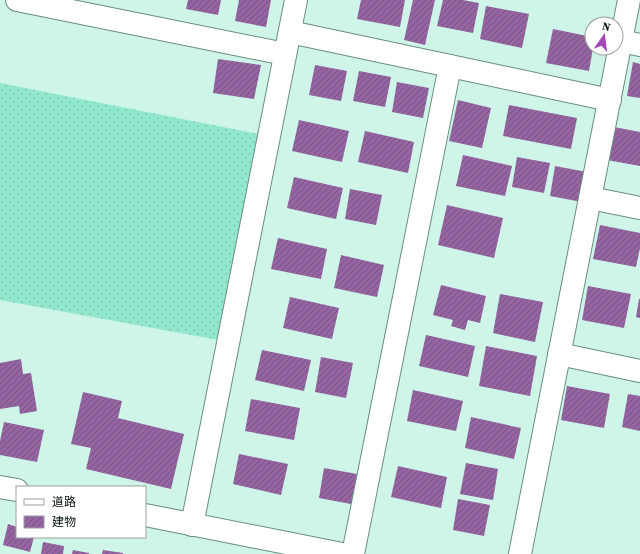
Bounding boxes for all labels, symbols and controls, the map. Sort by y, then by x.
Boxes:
north arrow [584,16,624,56]
text: N [601,19,612,35]
legend [16,486,146,538]
text: 道路 [52,494,76,510]
text: 建物 [52,514,76,530]

